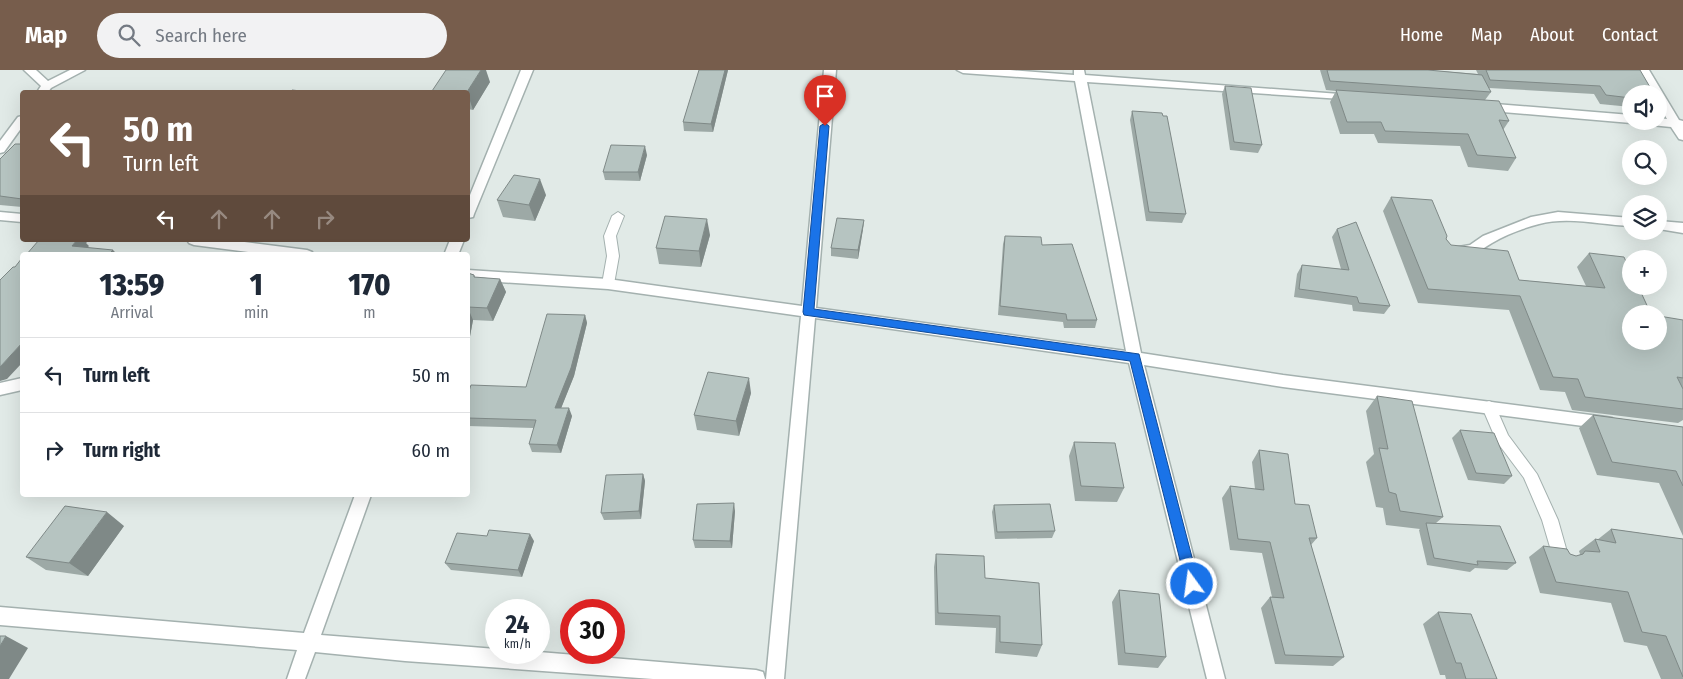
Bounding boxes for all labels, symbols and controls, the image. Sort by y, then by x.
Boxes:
search box [97,13,447,58]
text: Map [25,21,67,49]
icon: search [115,21,143,49]
text: Search here [155,24,247,47]
text: Home [1400,24,1443,46]
text: Map [1471,24,1502,46]
text: About [1530,24,1574,46]
text: Contact [1602,24,1658,46]
pin [804,75,846,126]
icon: arrive [811,82,839,110]
map controls [1622,85,1667,350]
button: sound [1622,85,1667,130]
text: 50 m [123,108,193,150]
icon: left [40,110,105,175]
button: search [1622,140,1667,185]
text: Turn left [123,150,199,177]
button: layers [1622,195,1667,240]
icon: left [152,205,180,233]
icon: ahead [205,205,233,233]
icon: ahead [258,205,286,233]
icon: right [311,205,339,233]
button: + [1622,250,1667,295]
text: 13:59 [99,267,164,303]
text: 1 [250,267,263,303]
text: 170 [348,267,391,303]
text: Arrival [111,303,153,322]
text: min [244,303,269,322]
text: m [363,303,376,322]
button: − [1622,305,1667,350]
icon: left [40,361,68,389]
text: Turn left [83,364,150,387]
text: 50 m [412,364,450,387]
icon: right [40,436,68,464]
text: Turn right [83,439,160,462]
text: 60 m [412,439,450,462]
position arrow [1165,557,1217,609]
speed limit sign: 30 [560,599,625,664]
text: 24 [506,610,529,640]
text: km/h [504,637,531,651]

